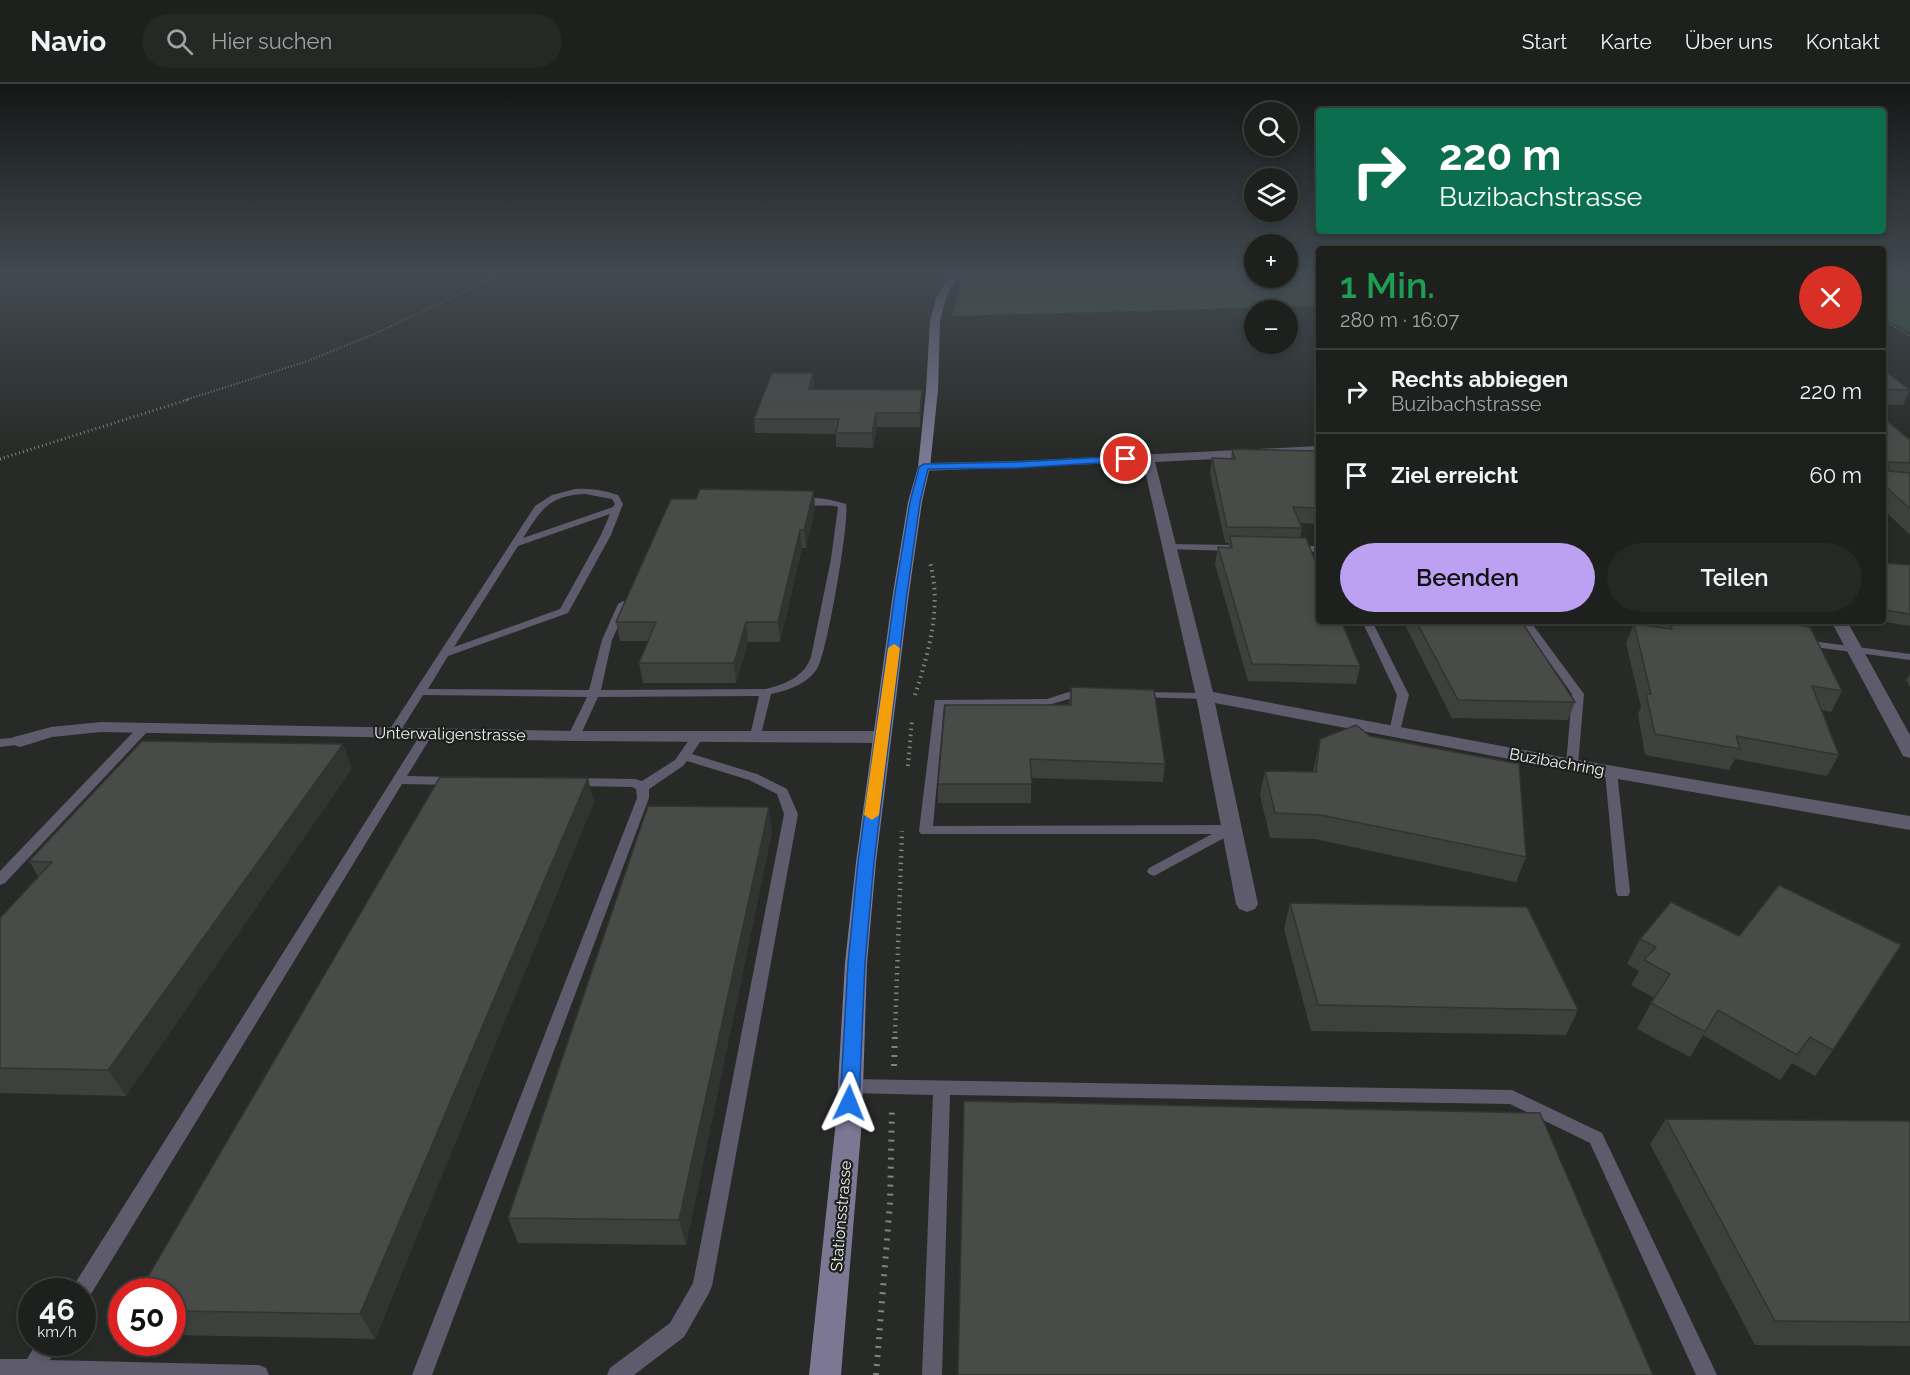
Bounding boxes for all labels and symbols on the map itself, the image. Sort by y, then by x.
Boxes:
pin [1100,433,1151,484]
street label: Unterwaligenstrasse [374,723,526,745]
street label: Buzibachring [1508,744,1606,780]
position arrow [817,1071,881,1135]
street label: Stationsstrasse [827,1160,855,1272]
speed limit sign: 50 [108,1278,186,1356]

